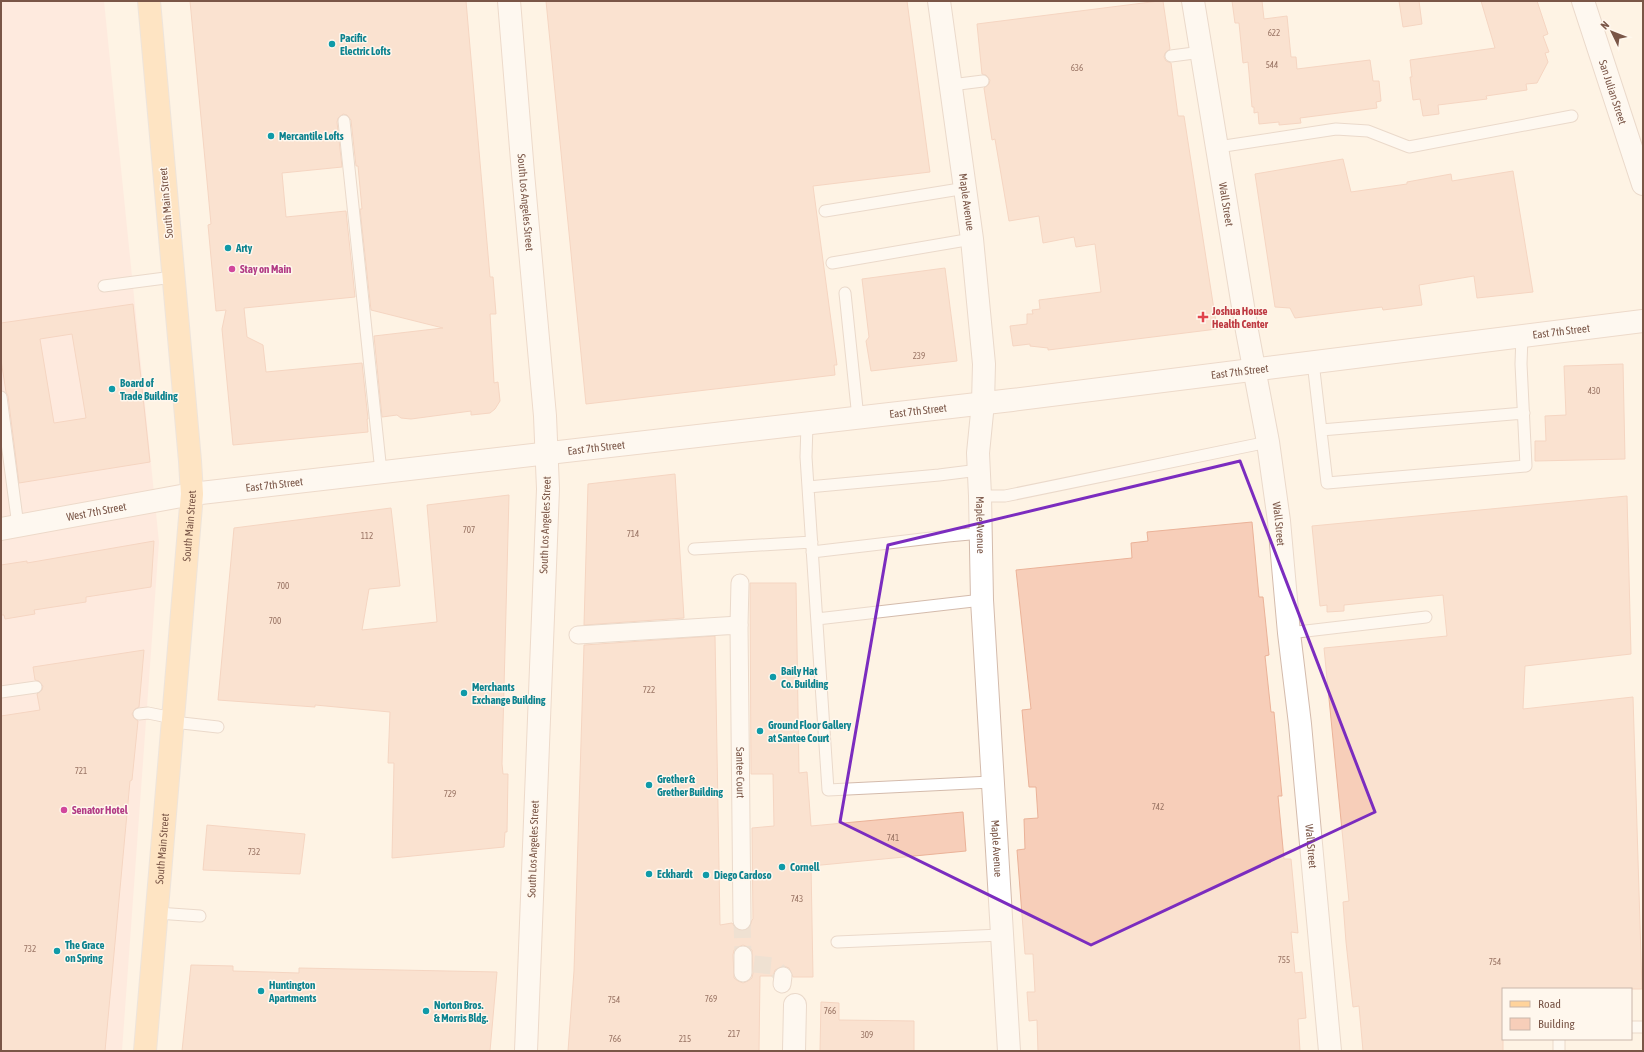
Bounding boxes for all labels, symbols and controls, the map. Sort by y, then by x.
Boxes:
north arrow [1592,12,1632,52]
text: N [1598,19,1611,32]
house number: 622 [1268,28,1280,38]
place label: Pacific Electric Lofts [340,32,391,57]
marker: Pacific Electric Lofts [327,39,337,49]
street label: San Julian Street [1597,58,1629,126]
house number: 544 [1266,60,1278,70]
house number: 636 [1071,63,1083,73]
place label: Mercantile Lofts [279,130,344,142]
marker: Mercantile Lofts [266,131,276,141]
street label: South Los Angeles Street [515,153,536,251]
street label: South Main Street [157,167,175,239]
street label: Maple Avenue [957,173,977,231]
street label: Wall Street [1217,181,1236,227]
place label: Arty [235,242,253,254]
marker: Arty [223,243,233,253]
place label: Stay on Main [240,263,291,275]
marker: Stay on Main [227,264,237,274]
place label: Joshua House Health Center [1211,305,1269,330]
marker: Joshua House Health Center [1197,311,1209,323]
street label: East 7th Street [1532,322,1591,341]
house number: 239 [913,351,925,361]
street label: East 7th Street [1210,362,1269,381]
place label: Board of Trade Building [120,377,178,402]
marker: Board of Trade Building [107,384,117,394]
house number: 430 [1588,386,1600,396]
street label: East 7th Street [889,402,947,420]
street label: East 7th Street [567,438,626,457]
street label: East 7th Street [245,475,304,494]
street label: South Los Angeles Street [537,476,553,574]
street label: South Main Street [180,490,198,562]
street label: Maple Avenue [974,496,987,554]
street label: West 7th Street [66,500,127,523]
street label: Wall Street [1270,501,1287,546]
house number: 707 [463,525,475,535]
house number: 714 [627,529,639,539]
house number: 112 [361,531,373,541]
house number: 700 [277,581,289,591]
house number: 700 [269,616,281,626]
place label: Baily Hat Co. Building [781,665,829,690]
marker: Baily Hat Co. Building [768,672,778,682]
place label: Merchants Exchange Building [472,681,546,706]
house number: 722 [643,685,655,695]
marker: Merchants Exchange Building [459,688,469,698]
place label: Ground Floor Gallery at Santee Court [768,719,852,744]
marker: Ground Floor Gallery at Santee Court [755,726,765,736]
street label: Santee Court [734,747,747,798]
house number: 721 [75,766,87,776]
place label: Grether & Grether Building [657,773,723,798]
marker: Grether & Grether Building [644,780,654,790]
house number: 729 [444,789,456,799]
street label: South Los Angeles Street [525,800,541,898]
house number: 742 [1152,802,1164,812]
place label: Senator Hotel [72,804,129,816]
marker: Senator Hotel [59,805,69,815]
street label: South Main Street [153,813,171,885]
street label: Maple Avenue [989,819,1005,877]
street label: Wall Street [1303,824,1319,869]
house number: 741 [887,833,899,843]
house number: 732 [248,847,260,857]
place label: Cornell [790,861,821,873]
marker: Cornell [777,862,787,872]
place label: Eckhardt [657,868,694,880]
marker: Eckhardt [644,869,654,879]
place label: Diego Cardoso [714,869,772,881]
marker: Diego Cardoso [701,870,711,880]
house number: 743 [791,894,803,904]
place label: The Grace on Spring [65,939,104,964]
house number: 732 [24,944,36,954]
marker: The Grace on Spring [52,946,62,956]
house number: 755 [1278,955,1290,965]
house number: 754 [1489,957,1501,967]
place label: Huntington Apartments [268,979,316,1004]
marker: Huntington Apartments [256,986,266,996]
legend [1502,988,1632,1040]
house number: 769 [705,994,717,1004]
house number: 754 [608,995,620,1005]
text: Road [1538,997,1561,1011]
place label: Norton Bros. & Morris Bldg. [434,999,488,1024]
marker: Norton Bros. & Morris Bldg. [421,1006,431,1016]
house number: 766 [824,1006,836,1016]
text: Building [1538,1017,1576,1031]
house number: 217 [728,1029,740,1039]
house number: 309 [861,1030,873,1040]
house number: 766 [609,1034,621,1044]
house number: 215 [679,1034,691,1044]

